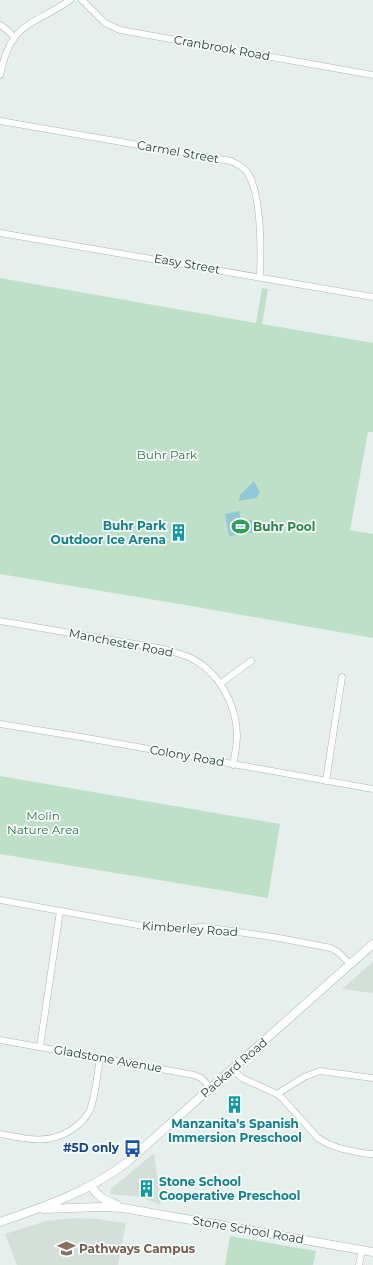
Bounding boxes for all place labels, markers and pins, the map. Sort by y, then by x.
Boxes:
sports icon: Buhr Pool [230,517,250,537]
place label: Buhr Park Outdoor Ice Arena [51,518,166,547]
place label: Buhr Pool [253,519,315,534]
building icon: Buhr Park Outdoor Ice Arena [169,523,189,543]
building icon: Manzanita's Spanish Immersion Preschool [225,1095,245,1115]
place label: Manzanita's Spanish Immersion Preschool [168,1116,302,1145]
bus stop icon: #5D only [122,1138,142,1158]
place label: #5D only [63,1140,120,1155]
place label: Stone School Cooperative Preschool [159,1174,300,1203]
building icon: Stone School Cooperative Preschool [136,1179,156,1199]
school or university icon: Pathways Campus [56,1239,76,1259]
place label: Pathways Campus [79,1241,196,1256]

